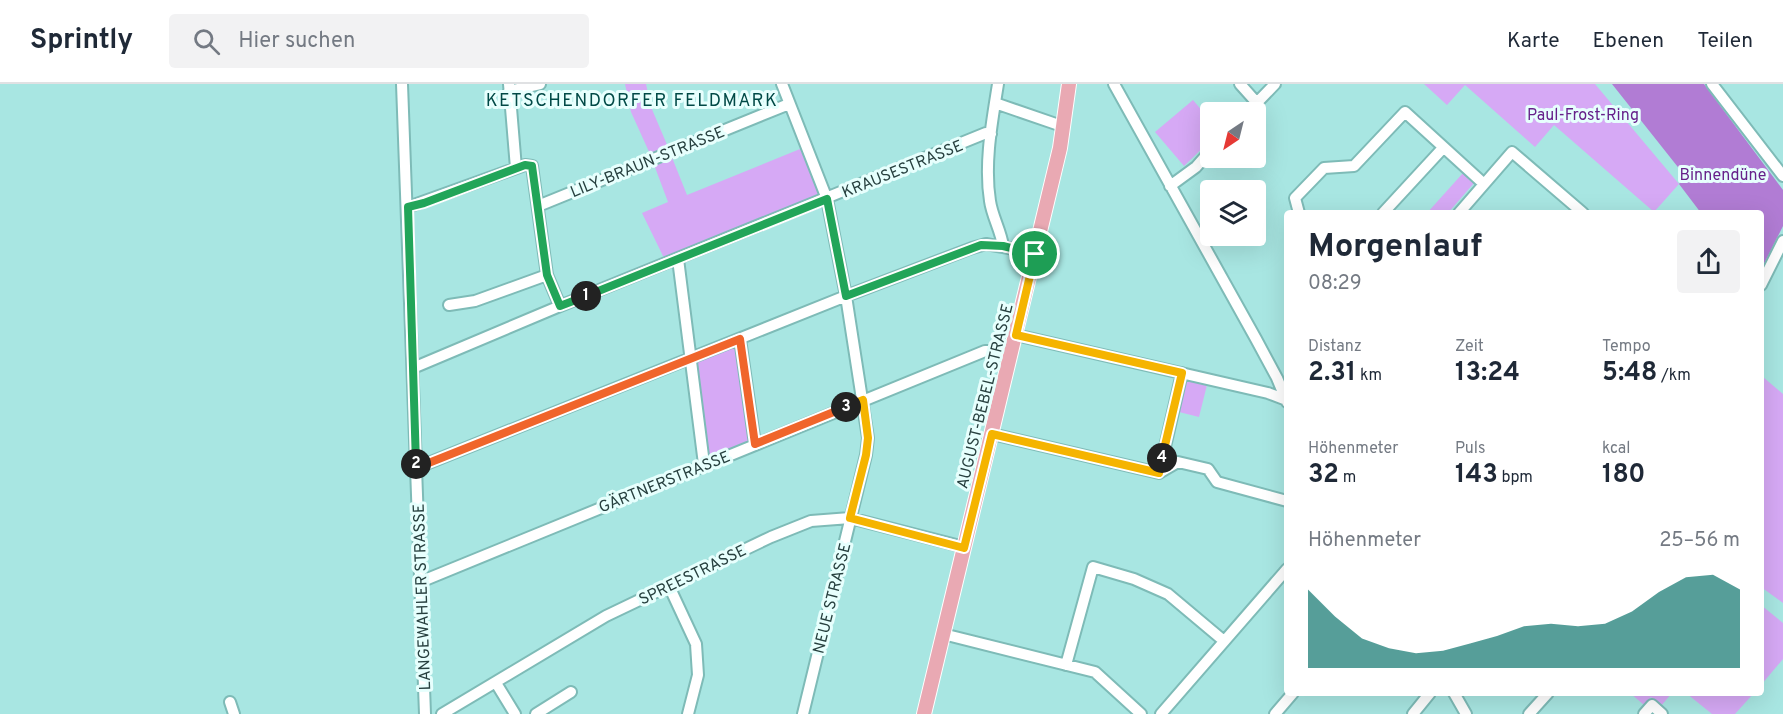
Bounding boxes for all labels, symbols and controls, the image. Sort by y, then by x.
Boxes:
search box [169,14,589,68]
text: Sprintly [30,23,133,59]
icon: search [190,25,223,58]
text: Hier suchen [238,28,356,55]
text: Karte [1507,28,1559,55]
text: Ebenen [1592,28,1664,55]
text: Teilen [1697,28,1753,55]
district label: KETSCHENDORFER FELDMARK [486,90,778,113]
north arrow [1200,102,1266,168]
map controls [1200,102,1266,246]
park label: Paul-Frost-Ring [1527,106,1639,126]
street label: LILY-BRAUN-STRASSE [568,123,728,203]
street label: KRAUSESTRASSE [839,136,966,203]
park label: Binnendüne [1680,166,1766,186]
button: layers [1200,180,1266,246]
text: Morgenlauf [1308,227,1482,269]
pin [1009,228,1060,279]
button: share [1677,230,1740,293]
icon: arrive [1018,237,1051,270]
text: 08:29 [1308,271,1362,297]
pin: 1 [571,281,601,311]
text: 1 [583,286,589,306]
street label: AUGUST-BEBEL-STRASSE [953,302,1019,491]
text: Distanz [1308,337,1362,357]
text: Zeit [1455,337,1484,357]
text: Tempo [1602,337,1651,357]
text: 2.31 [1308,357,1356,390]
text: 13:24 [1455,357,1520,390]
text: 5:48 [1602,357,1657,390]
text: km [1356,366,1382,386]
text: /km [1657,366,1691,386]
pin: 3 [831,392,861,422]
text: 3 [841,397,851,417]
text: Höhenmeter [1308,439,1398,459]
text: Puls [1455,439,1486,459]
text: kcal [1602,439,1630,459]
pin: 4 [1147,443,1177,473]
street label: GÄRTNERSTRASSE [596,446,733,518]
text: 4 [1157,448,1167,468]
pin: 2 [401,449,431,479]
text: 2 [411,454,421,474]
text: 32 [1308,459,1339,492]
text: 143 [1455,459,1498,492]
text: 180 [1602,459,1645,492]
text: m [1339,468,1356,488]
text: bpm [1498,468,1533,488]
street label: LANGEWAHLER STRASSE [410,503,436,691]
text: Höhenmeter [1308,528,1421,554]
text: 25–56 m [1659,528,1740,554]
street label: SPREESTRASSE [636,541,750,610]
street label: NEUE STRASSE [810,541,856,656]

